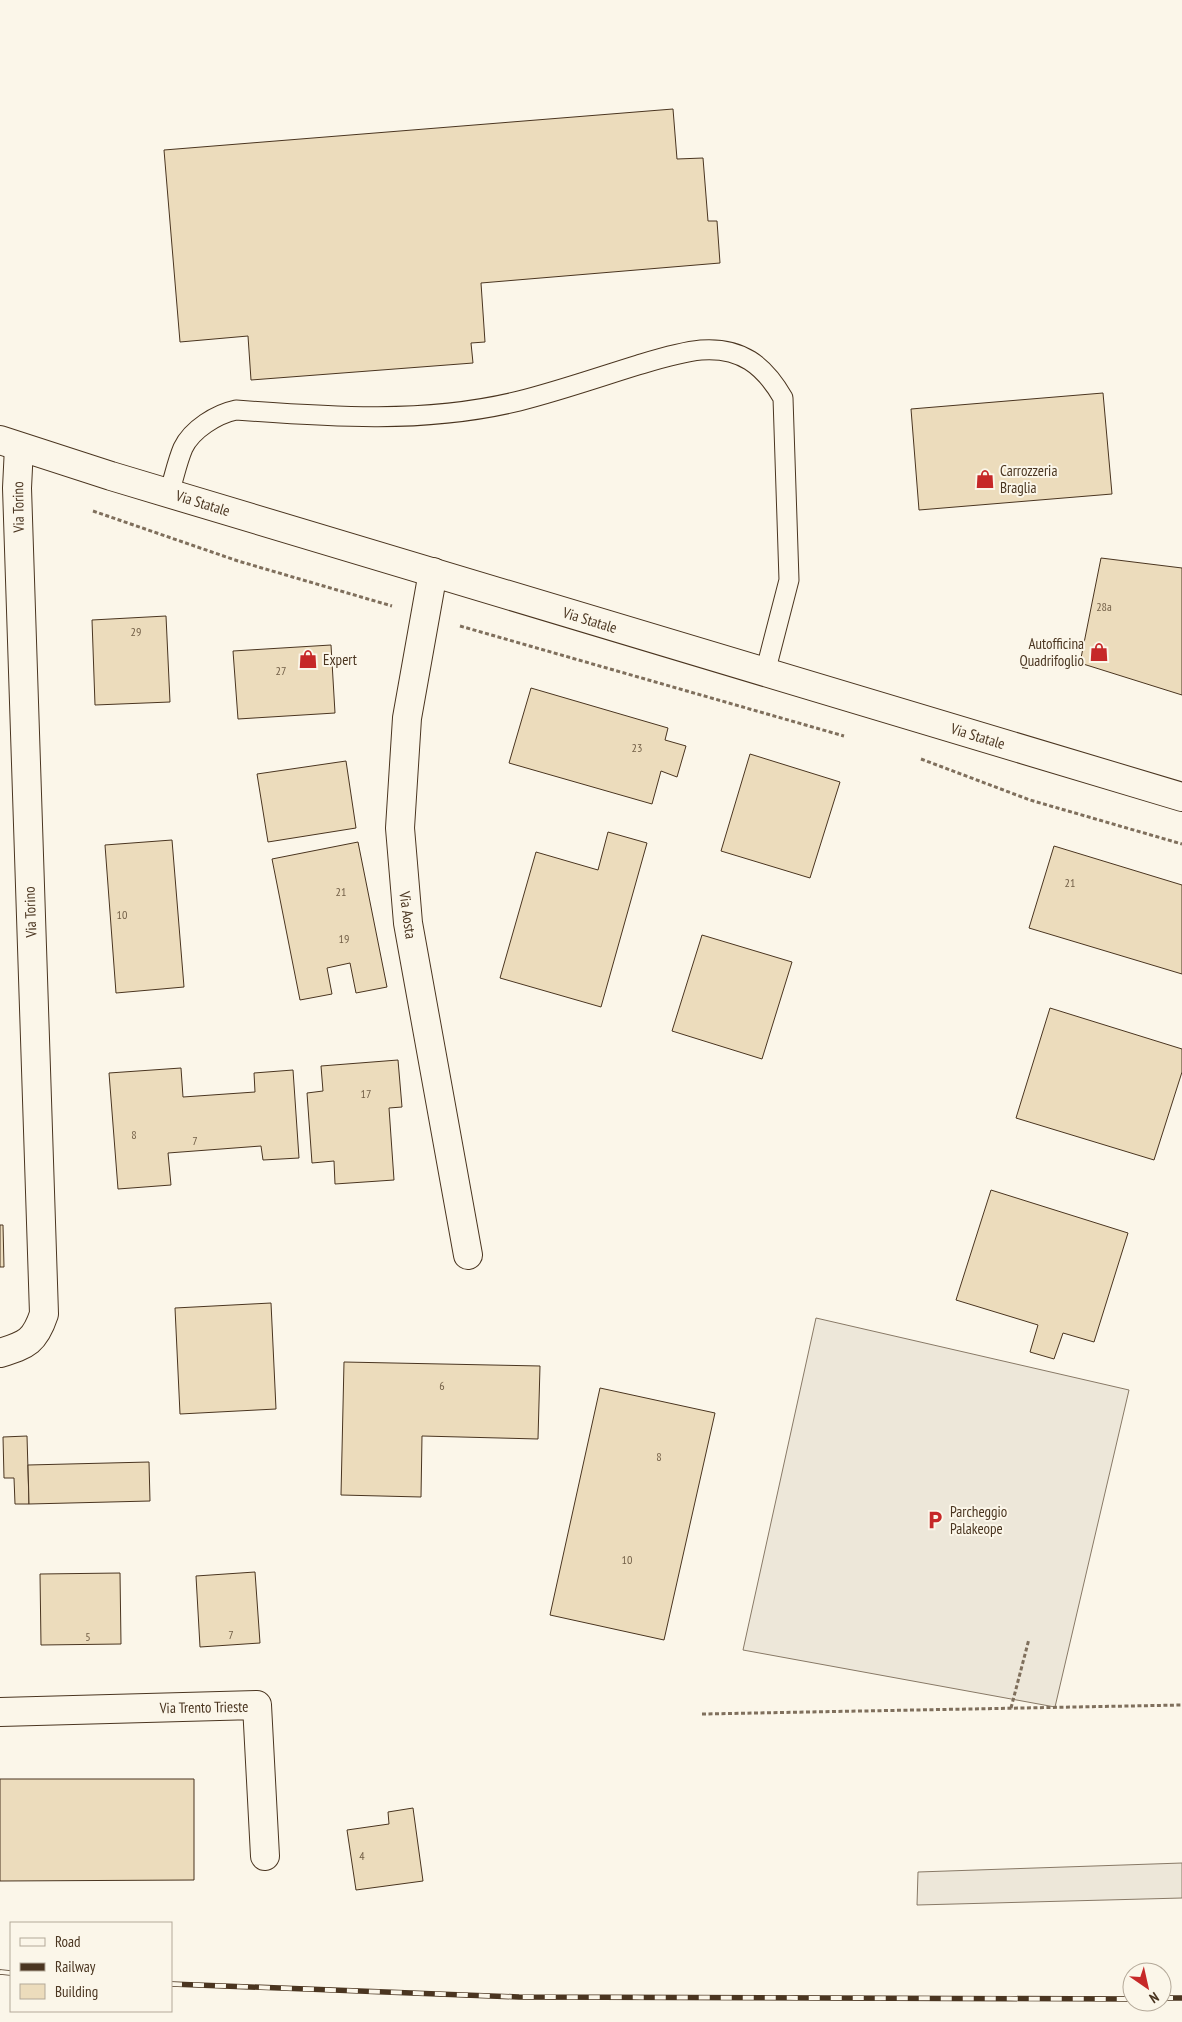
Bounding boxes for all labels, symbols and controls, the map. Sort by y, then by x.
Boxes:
place label: Carrozzeria Braglia [1000,461,1057,497]
shop icon: Carrozzeria Braglia [974,468,996,490]
street label: Via Torino [8,481,28,534]
street label: Via Statale [173,485,232,520]
house number: 28a [1096,599,1112,614]
street label: Via Statale [560,602,619,637]
house number: 29 [131,624,141,639]
place label: Autofficina Quadrifoglio [1019,634,1084,670]
shop icon: Autofficina Quadrifoglio [1088,641,1110,663]
shop icon: Expert [297,648,319,670]
place label: Expert [323,650,357,669]
house number: 27 [276,663,286,678]
street label: Via Statale [948,718,1007,753]
house number: 23 [632,740,642,755]
house number: 21 [1065,875,1075,890]
house number: 21 [336,884,346,899]
street label: Via Torino [20,886,40,939]
street label: Via Aosta [395,889,421,940]
house number: 10 [117,907,127,922]
house number: 19 [339,931,349,946]
house number: 17 [361,1086,371,1101]
house number: 8 [131,1127,137,1142]
house number: 7 [192,1133,198,1148]
house number: 6 [439,1378,445,1393]
house number: 8 [656,1449,662,1464]
place label: Parcheggio Palakeope [950,1502,1007,1538]
parking icon: Parcheggio Palakeope [924,1509,946,1531]
house number: 10 [622,1552,632,1567]
house number: 7 [228,1627,234,1642]
house number: 5 [85,1629,91,1644]
street label: Via Trento Trieste [158,1697,249,1717]
house number: 4 [359,1848,365,1863]
legend [10,1922,172,2012]
text: Road [55,1932,81,1951]
text: Railway [55,1957,96,1976]
north arrow [1122,1962,1172,2012]
text: Building [55,1982,98,2001]
text: N [1146,1988,1162,2007]

